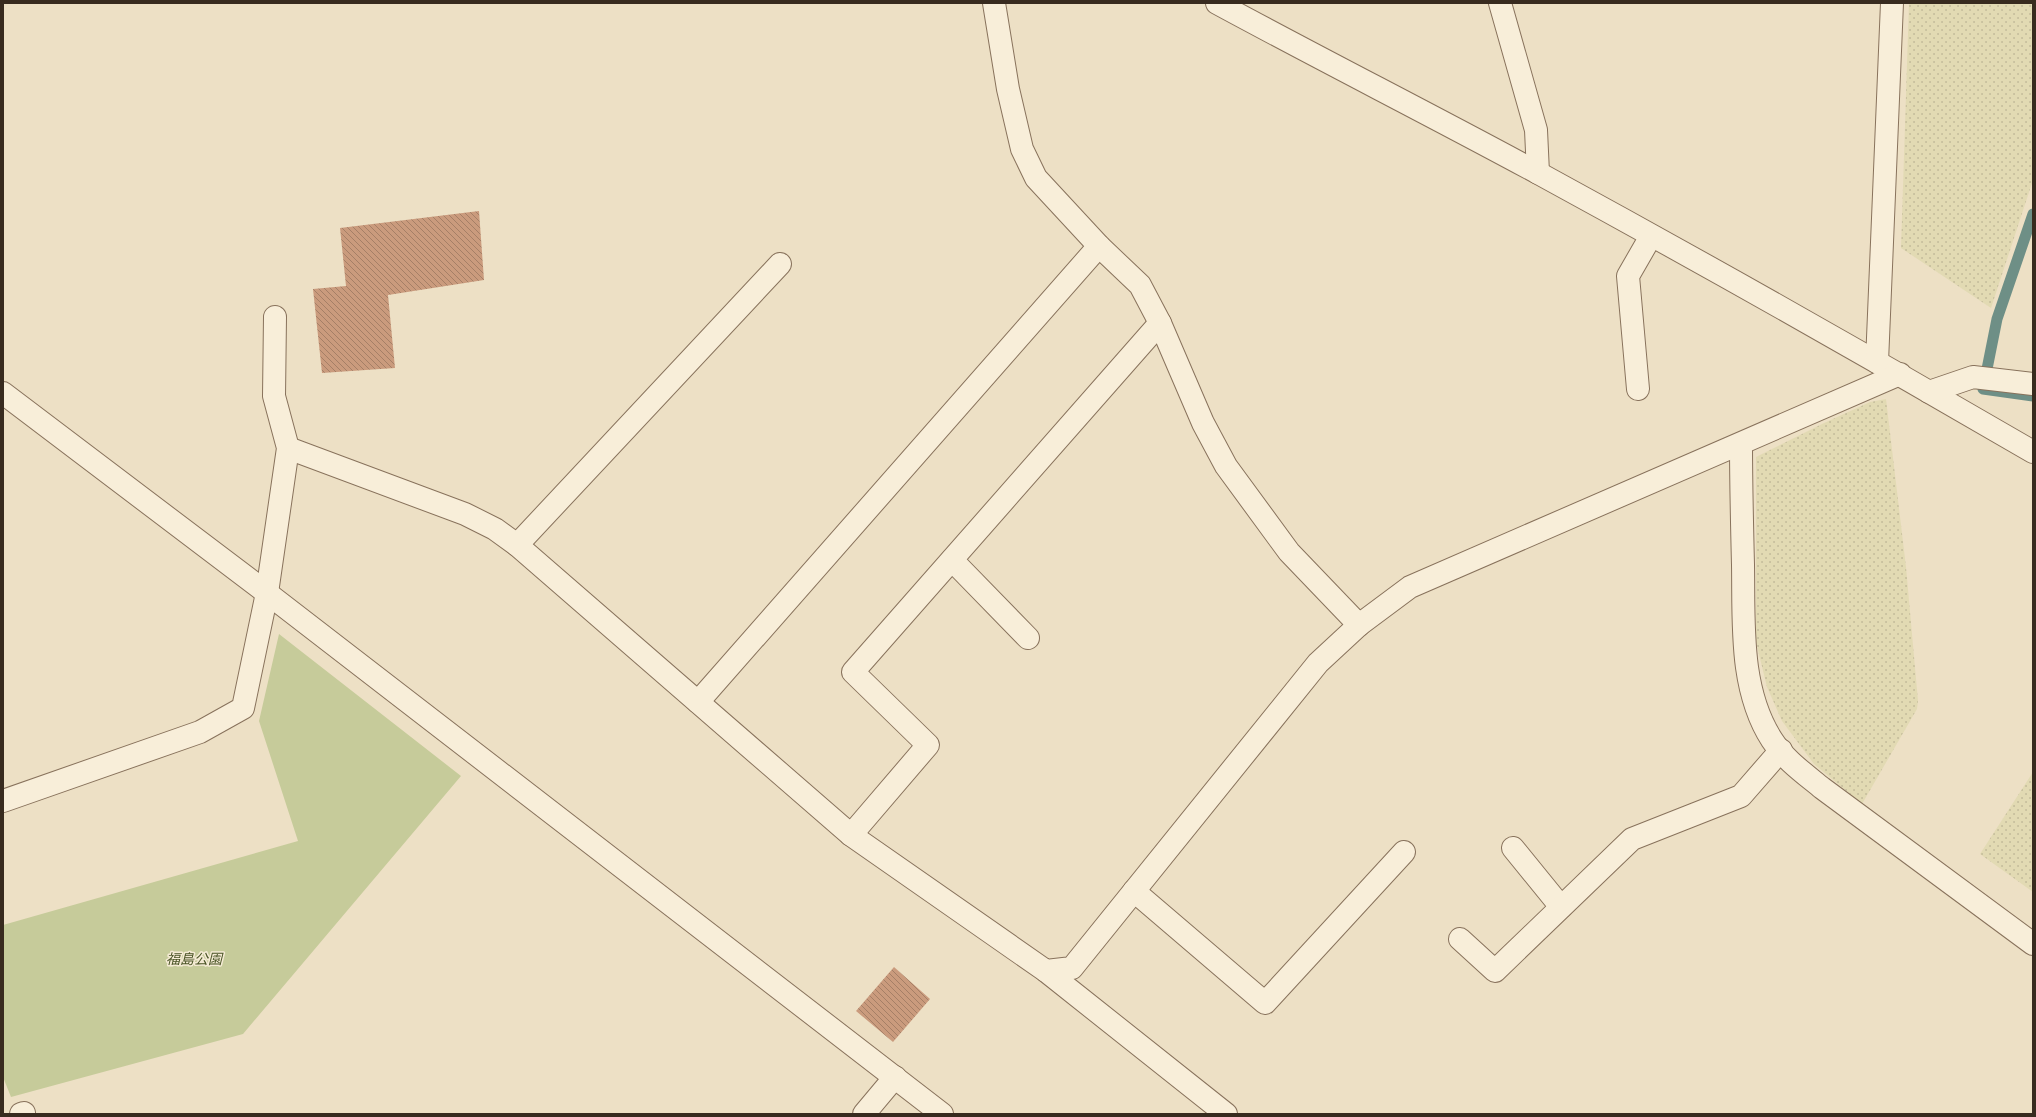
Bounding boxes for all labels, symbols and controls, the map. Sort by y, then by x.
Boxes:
park label: 福島公園 [166,949,224,970]

